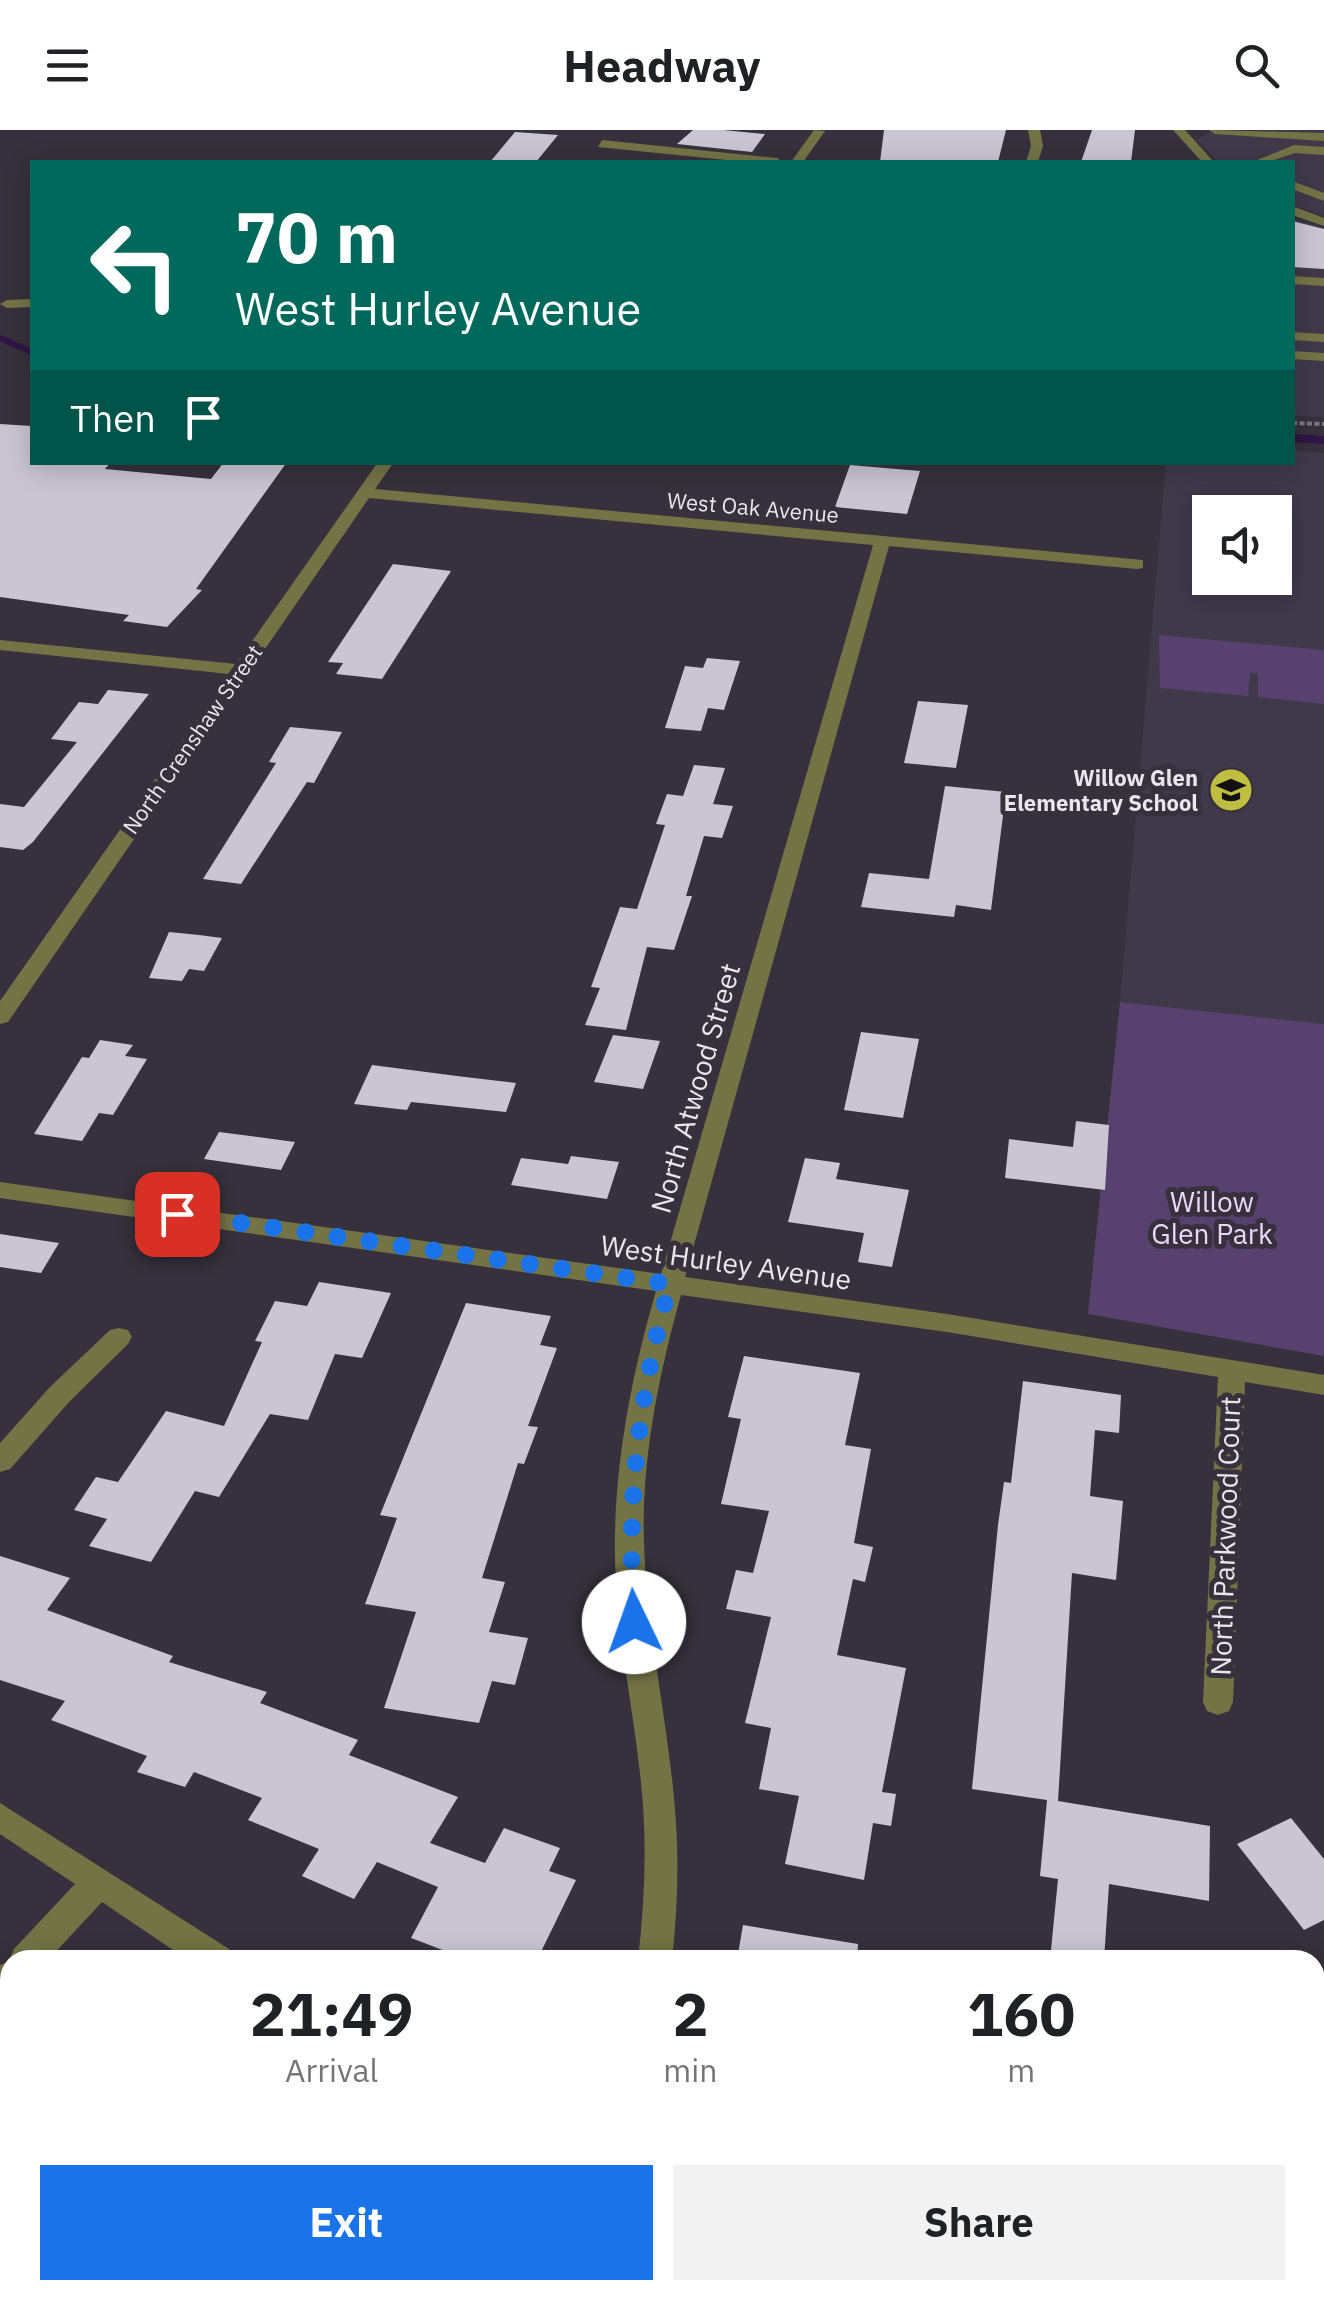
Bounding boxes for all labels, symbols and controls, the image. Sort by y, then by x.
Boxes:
text: Headway [563,36,761,94]
icon: menu [40,38,95,93]
icon: search [1229,38,1284,93]
text: 70 m [235,191,398,282]
icon: left [70,200,200,330]
text: West Hurley Avenue [235,279,641,337]
icon: arrive [176,390,231,445]
text: Then [70,393,156,442]
street label: West Oak Avenue [666,485,840,529]
map controls [1192,495,1292,595]
button: sound [1192,495,1292,595]
street label: North Crenshaw Street [116,639,268,839]
place label: Willow Glen Elementary School [1004,763,1198,817]
school or university icon: Willow Glen Elementary School [1208,767,1254,813]
street label: North Atwood Street [642,959,748,1217]
pin [135,1172,220,1257]
park label: Willow Glen Park [1151,1183,1273,1252]
icon: arrive [150,1187,205,1242]
street label: West Hurley Avenue [598,1226,854,1298]
street label: North Parkwood Court [1202,1396,1248,1676]
position arrow [582,1570,686,1674]
text: 21:49 [250,1974,414,2053]
text: 2 [672,1974,708,2053]
text: 160 [967,1974,1075,2053]
text: Arrival [285,2049,378,2091]
text: min [663,2049,717,2091]
text: m [1007,2049,1035,2091]
button: Exit [40,2165,653,2280]
button: Share [673,2165,1285,2280]

